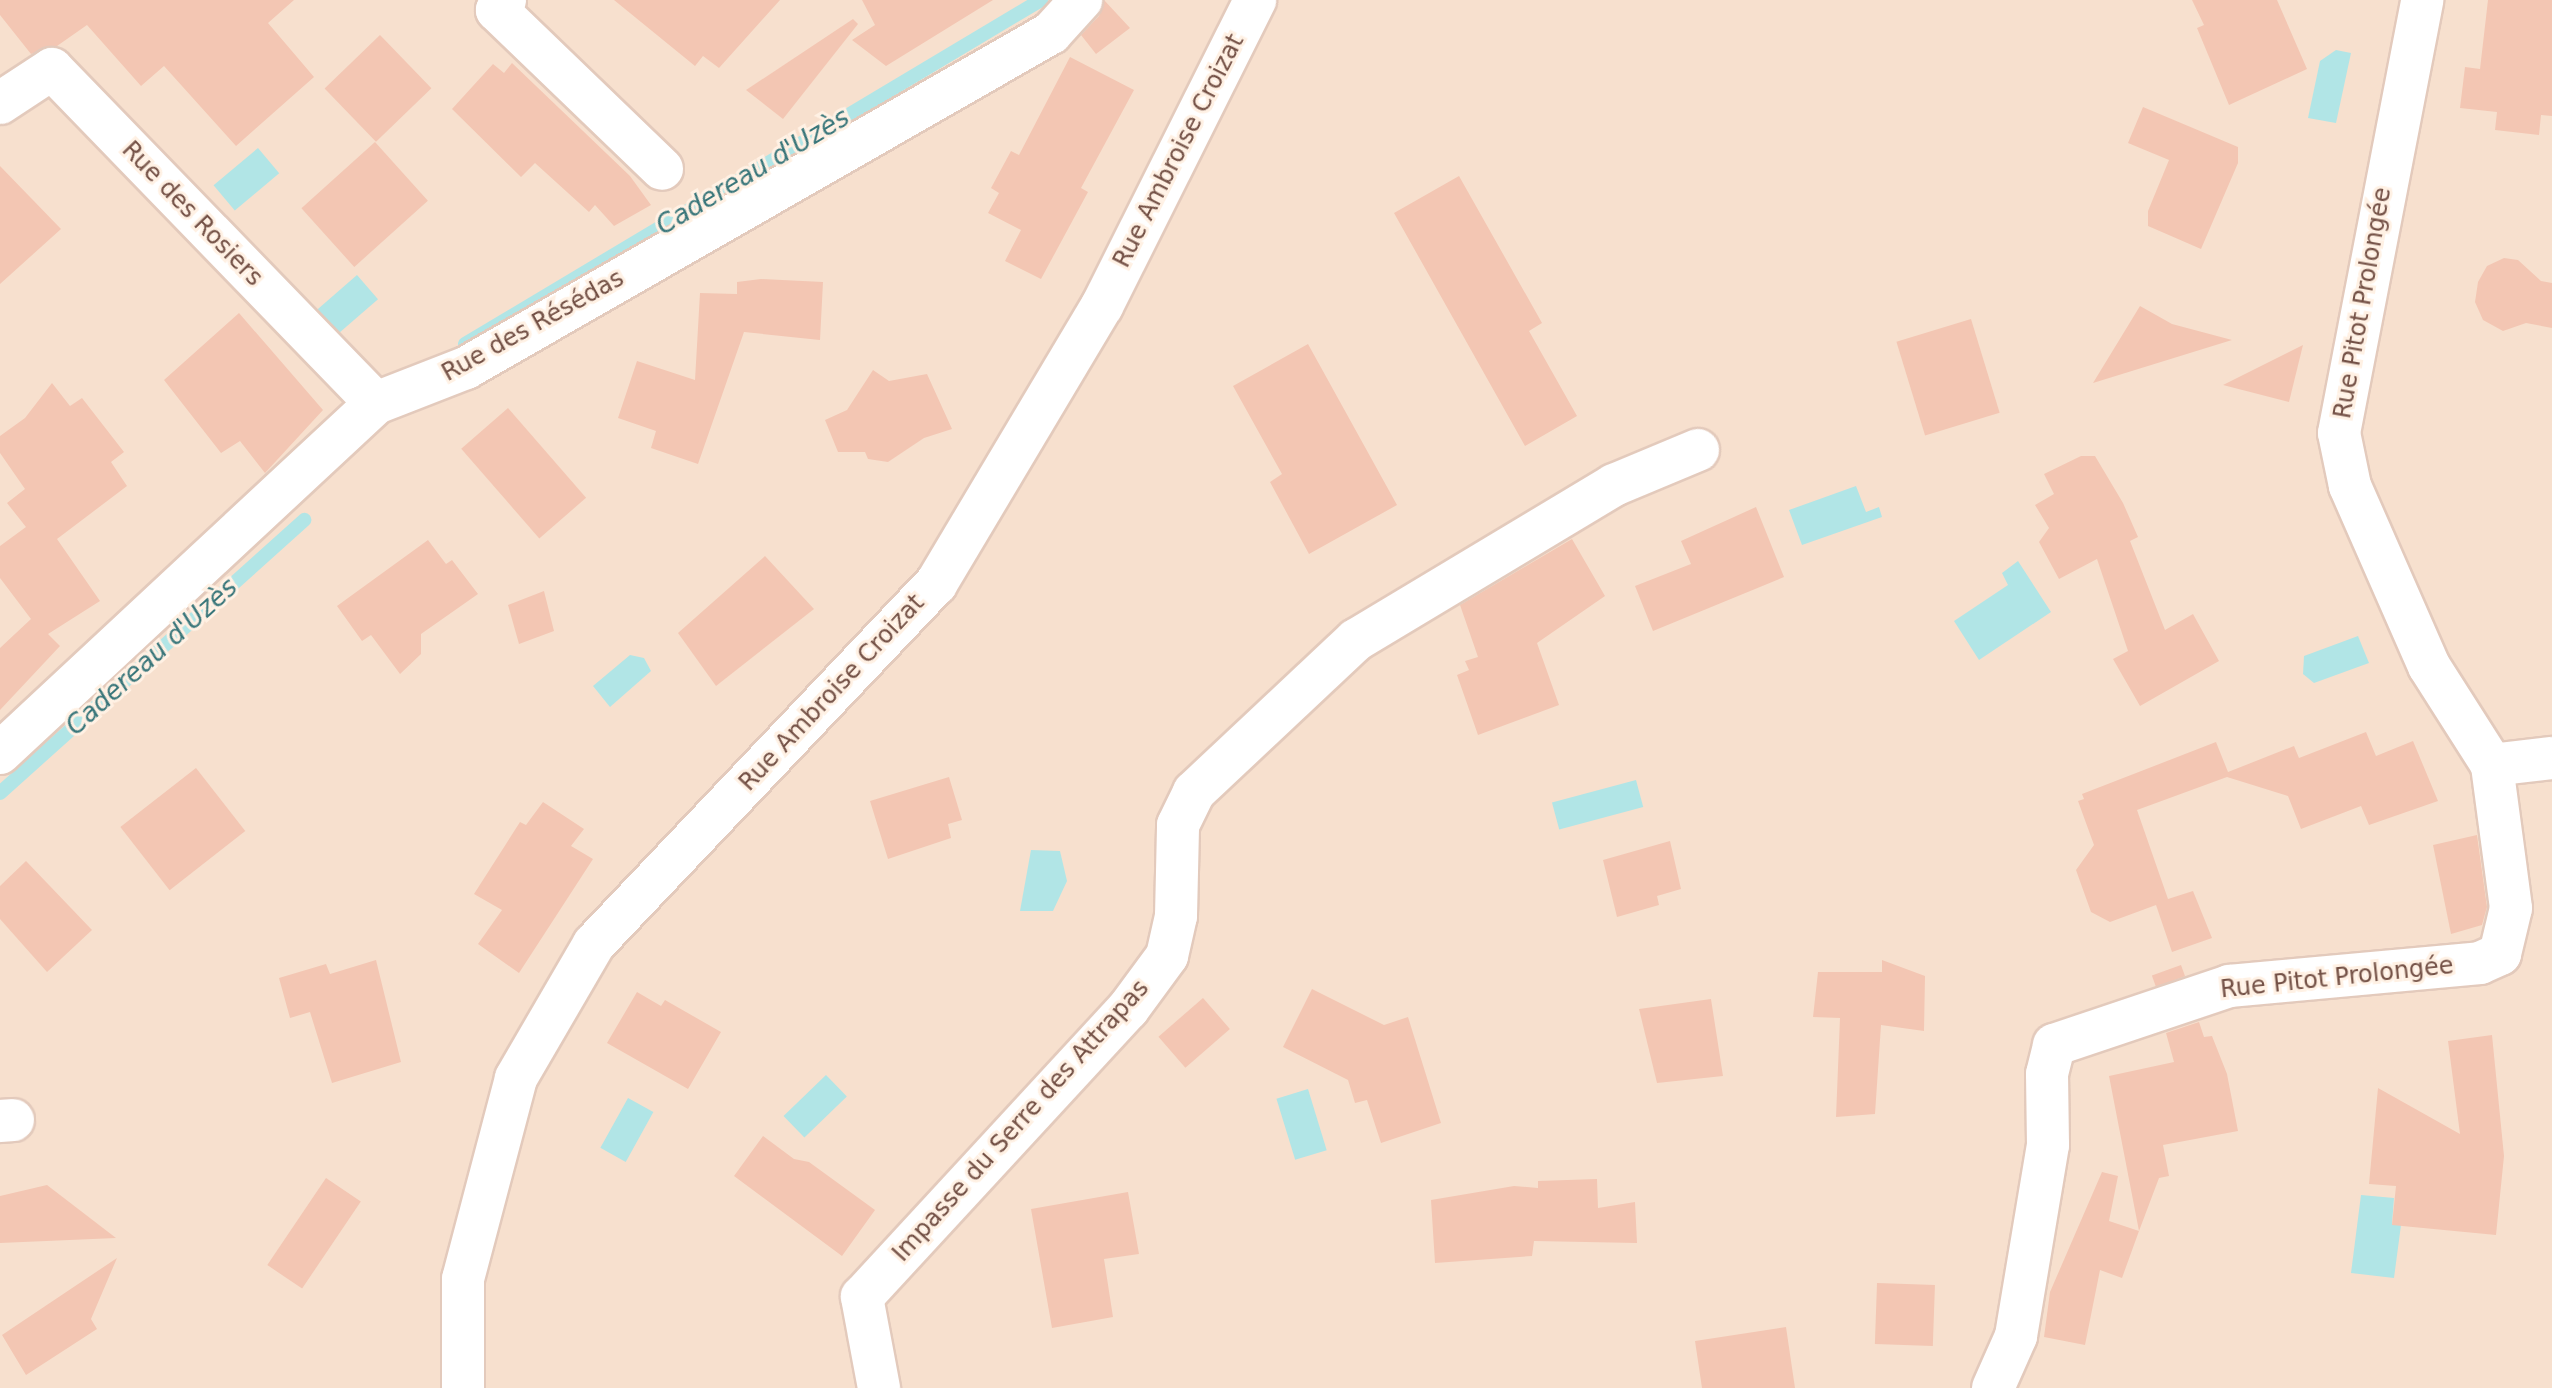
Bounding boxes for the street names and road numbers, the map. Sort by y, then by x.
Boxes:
street label: Rue Ambroise Croizat [1108,30,1250,272]
street label: Rue des Rosiers [116,136,268,292]
street label: Rue Pitot Prolongée [2328,185,2398,421]
street label: Rue des Résédas [437,264,629,388]
street label: Rue Ambroise Croizat [733,589,931,797]
street label: Rue Pitot Prolongée [2219,951,2455,1005]
street label: Impasse du Serre des Attrapas [887,974,1155,1268]

